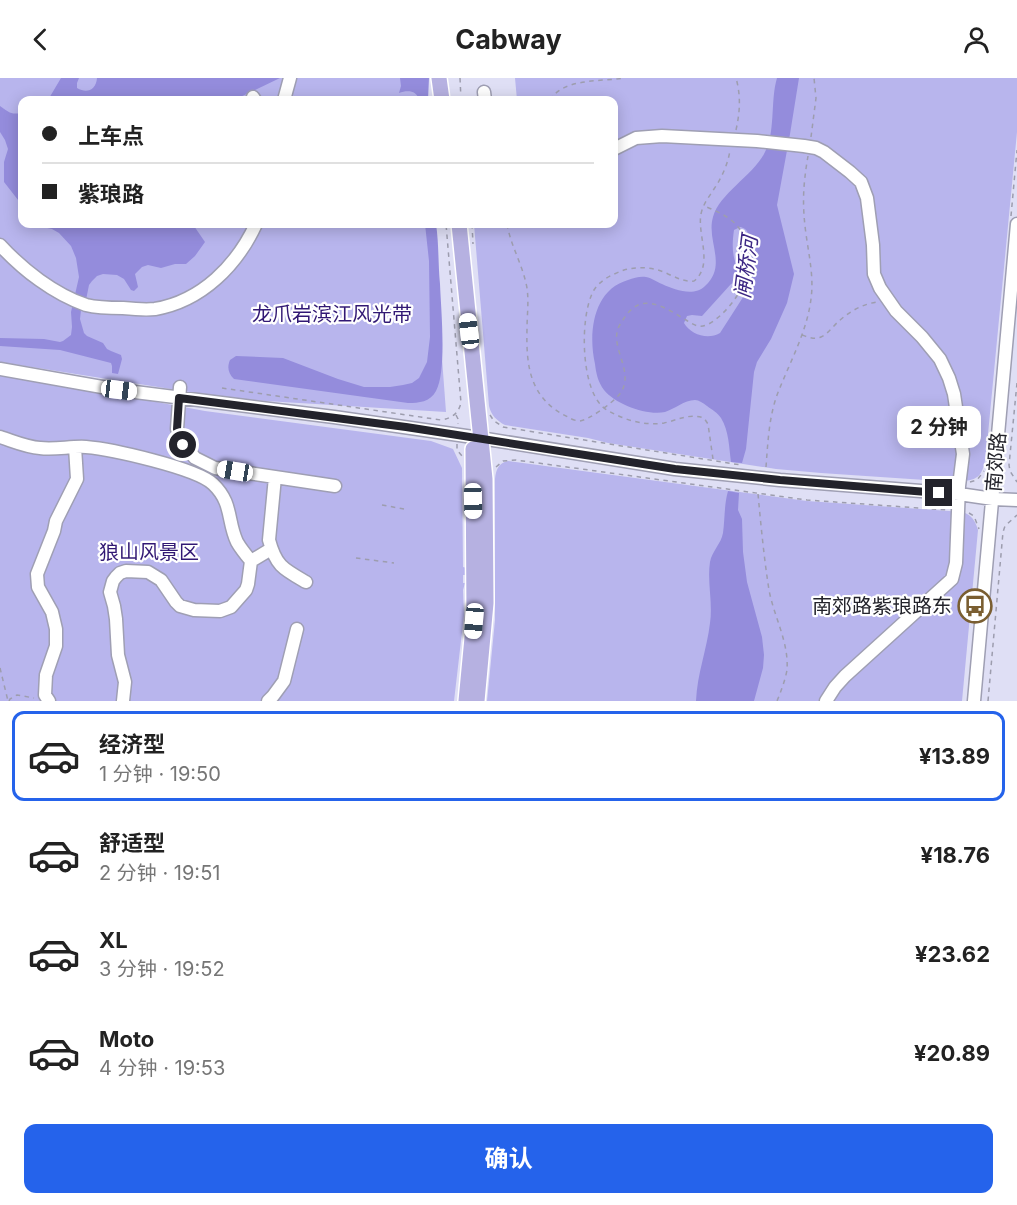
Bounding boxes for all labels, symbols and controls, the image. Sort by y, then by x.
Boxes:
icon: back [24,23,57,56]
text: Cabway [455,23,562,56]
icon: person [960,23,993,56]
text: 上车点 [78,123,144,149]
text: 紫琅路 [78,181,144,207]
water label: 闸桥河 [730,230,763,300]
park label: 龙爪岩滨江风光带 [252,302,412,326]
car [458,312,480,350]
car [100,379,138,401]
callout: 2 分钟 [897,406,981,448]
text: 2 分钟 [910,415,968,439]
route start [169,431,196,458]
street label: 南郊路 [981,431,1011,493]
car [216,459,254,483]
route end [925,479,952,506]
car [464,483,482,519]
park label: 狼山风景区 [99,540,199,564]
bus stop icon: 南郊路紫琅路东 [957,588,993,624]
place label: 南郊路紫琅路东 [812,594,952,618]
car [463,602,485,640]
icon: car [27,729,81,783]
text: 经济型 [99,731,165,757]
text: ¥13.89 [919,743,990,769]
text: 1 分钟 · 19:50 [99,762,221,786]
icon: car [27,828,81,882]
text: 舒适型 [99,830,165,856]
text: ¥18.76 [921,842,990,868]
text: 2 分钟 · 19:51 [99,861,220,885]
icon: car [27,927,81,981]
text: XL [99,927,128,953]
text: ¥23.62 [915,941,990,967]
text: 3 分钟 · 19:52 [99,957,225,981]
icon: car [27,1026,81,1080]
text: Moto [99,1026,154,1052]
text: ¥20.89 [914,1040,990,1066]
text: 4 分钟 · 19:53 [99,1056,225,1080]
button: 确认 [24,1124,993,1193]

